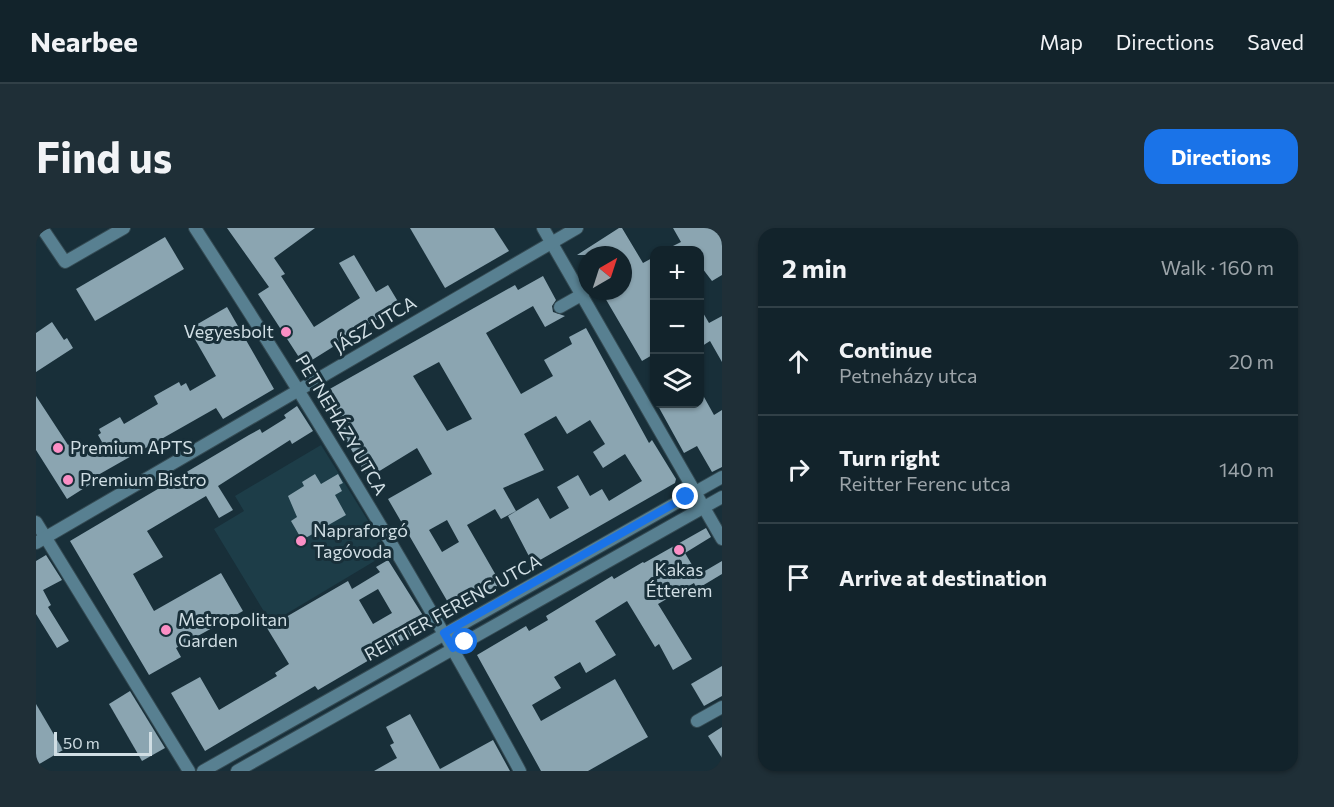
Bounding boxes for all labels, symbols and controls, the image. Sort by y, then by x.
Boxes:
text: Nearbee [30,24,138,58]
text: Map [1040,29,1083,54]
text: Directions [1116,29,1214,54]
text: Saved [1247,29,1304,54]
button: Directions [1144,129,1298,184]
text: Find us [36,130,172,182]
north arrow [578,246,632,300]
map controls [650,246,704,408]
button: + [650,246,704,300]
text: 2 min [782,252,847,283]
text: Walk · 160 m [1161,255,1274,279]
street label: JÁSZ UTCA [329,291,420,357]
button: − [650,300,704,354]
place label: Vegyesbolt [184,320,274,342]
marker: Vegyesbolt [279,325,293,339]
text: Continue [839,336,932,363]
icon: ahead [782,345,815,378]
text: 20 m [1229,349,1274,373]
street label: PETNEHÁZY UTCA [291,350,392,499]
button: layers [650,354,704,408]
text: Petneházy utca [839,363,977,387]
place label: Premium APTS [70,436,193,458]
marker: Premium APTS [51,441,65,455]
text: Turn right [839,444,940,471]
icon: right [782,453,815,486]
text: 140 m [1219,457,1274,481]
place label: Premium Bistro [80,468,207,490]
text: Reitter Ferenc utca [839,471,1011,495]
marker: Premium Bistro [61,473,75,487]
route end [672,483,698,509]
place label: Napraforgó Tagóvoda [313,519,408,562]
marker: Napraforgó Tagóvoda [294,534,308,548]
marker: Kakas Étterem [672,543,686,557]
street label: REITTER FERENC UTCA [360,549,545,665]
place label: Kakas Étterem [646,558,712,601]
icon: arrive [782,561,815,594]
text: Arrive at destination [839,564,1047,591]
place label: Metropolitan Garden [178,608,287,651]
marker: Metropolitan Garden [159,623,173,637]
route start [451,628,477,654]
scale bar [54,729,152,756]
text: 50 m [63,733,100,752]

